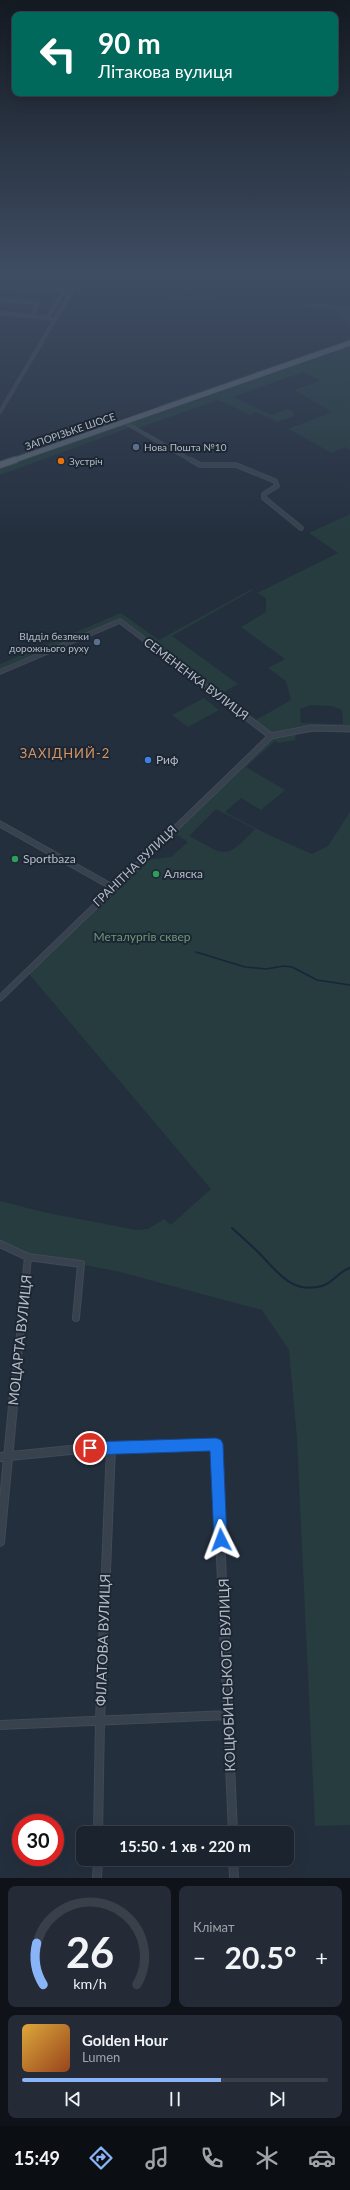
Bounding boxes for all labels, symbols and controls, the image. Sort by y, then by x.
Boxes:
text: 90 m [98,26,161,60]
icon: left [32,28,84,80]
text: Літакова вулиця [98,60,233,82]
street label: ЗАПОРІЗЬКЕ ШОСЕ [23,410,117,452]
place label: Нова Пошта №10 [144,441,227,453]
marker: Нова Пошта №10 [131,442,141,452]
place label: Зустріч [69,455,103,467]
marker: Зустріч [56,456,66,466]
place label: ВІдділ безпеки дорожнього руху [9,630,90,654]
street label: СЕМЕНЕНКА ВУЛИЦЯ [141,634,252,723]
marker: ВІдділ безпеки дорожнього руху [92,637,102,647]
district label: ЗАХІДНИЙ-2 [20,745,110,761]
place label: Риф [156,752,178,767]
marker: Риф [143,755,153,765]
street label: ГРАНІТНА ВУЛИЦЯ [90,822,180,909]
place label: Sportbaza [23,851,76,866]
marker: Sportbaza [10,854,20,864]
place label: Аляска [164,866,203,881]
marker: Аляска [151,869,161,879]
park label: Металургів сквер [94,929,191,944]
street label: МОЦАРТА ВУЛИЦЯ [4,1274,35,1406]
pin [73,1431,107,1465]
icon: arrive [79,1437,101,1459]
position arrow [200,1519,242,1561]
street label: ФІЛАТОВА ВУЛИЦЯ [92,1574,113,1706]
street label: КОЦЮБИНСЬКОГО ВУЛИЦЯ [215,1578,238,1772]
speed limit sign: 30 [12,1814,64,1866]
text: 15:50 · 1 хв · 220 m [119,1837,251,1855]
text: Клімат [193,1919,234,1935]
text: 26 [65,1926,114,1976]
text: 20.5° [225,1939,296,1975]
text: − [193,1944,206,1971]
text: + [315,1944,328,1971]
text: km/h [73,1974,106,1991]
text: Golden Hour [82,2031,168,2049]
text: Lumen [82,2049,120,2065]
icon: previous [62,2088,84,2110]
icon: pause [164,2088,186,2110]
icon: next [266,2088,288,2110]
icon: directions [87,2144,115,2172]
icon: music [143,2144,171,2172]
icon: phone [198,2144,226,2172]
icon: climate [253,2144,281,2172]
icon: car [308,2144,336,2172]
text: 15:49 [14,2147,60,2169]

